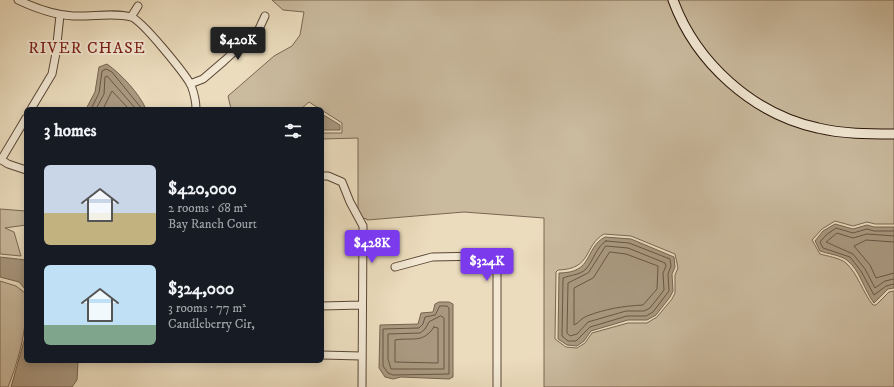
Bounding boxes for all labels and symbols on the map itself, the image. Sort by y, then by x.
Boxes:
pin: $420K [210,27,266,61]
district label: RIVER CHASE [28,38,146,58]
pin: $428K [344,230,400,264]
pin: $324K [459,248,515,282]

